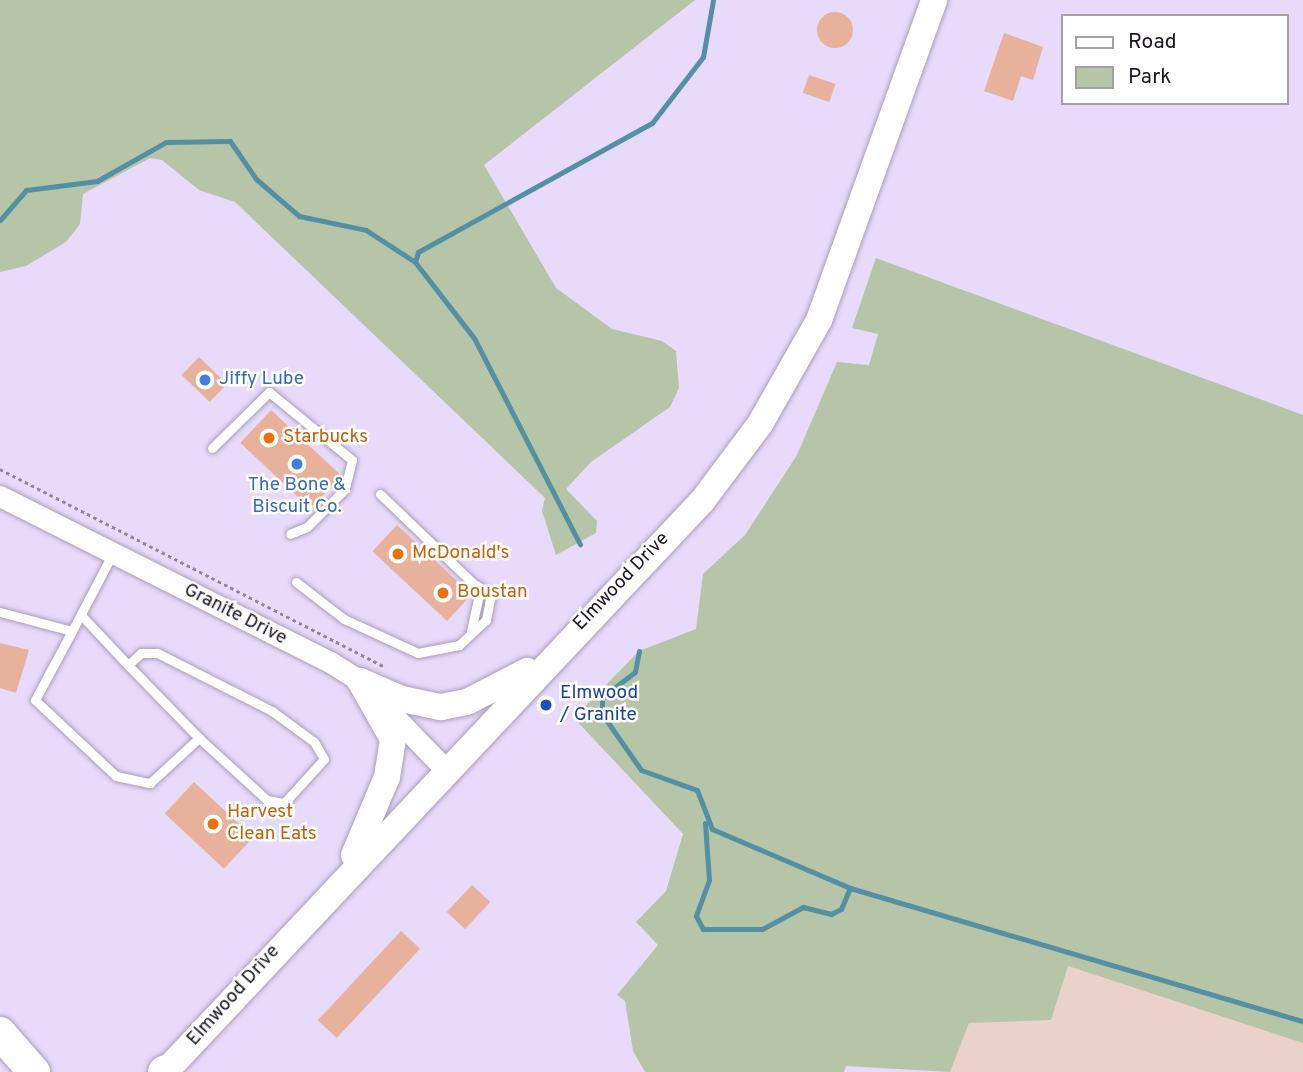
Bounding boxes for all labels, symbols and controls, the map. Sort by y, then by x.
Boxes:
legend [1062,14,1289,105]
text: Road [1128,29,1177,56]
text: Park [1128,64,1171,91]
place label: Jiffy Lube [219,369,304,391]
marker: Jiffy Lube [197,372,213,388]
place label: Starbucks [283,427,368,449]
marker: Starbucks [261,430,277,446]
marker: The Bone & Biscuit Co. [289,456,305,472]
place label: The Bone & Biscuit Co. [248,475,346,519]
street label: Elmwood Drive [569,528,675,636]
place label: McDonald's [412,543,510,565]
marker: McDonald's [390,546,406,562]
street label: Granite Drive [180,579,290,651]
place label: Boustan [457,582,528,604]
marker: Boustan [435,585,451,601]
place label: Elmwood / Granite [560,683,638,727]
marker: Elmwood / Granite [538,697,554,713]
place label: Harvest Clean Eats [227,802,317,846]
marker: Harvest Clean Eats [205,816,221,832]
street label: Elmwood Drive [183,941,285,1051]

